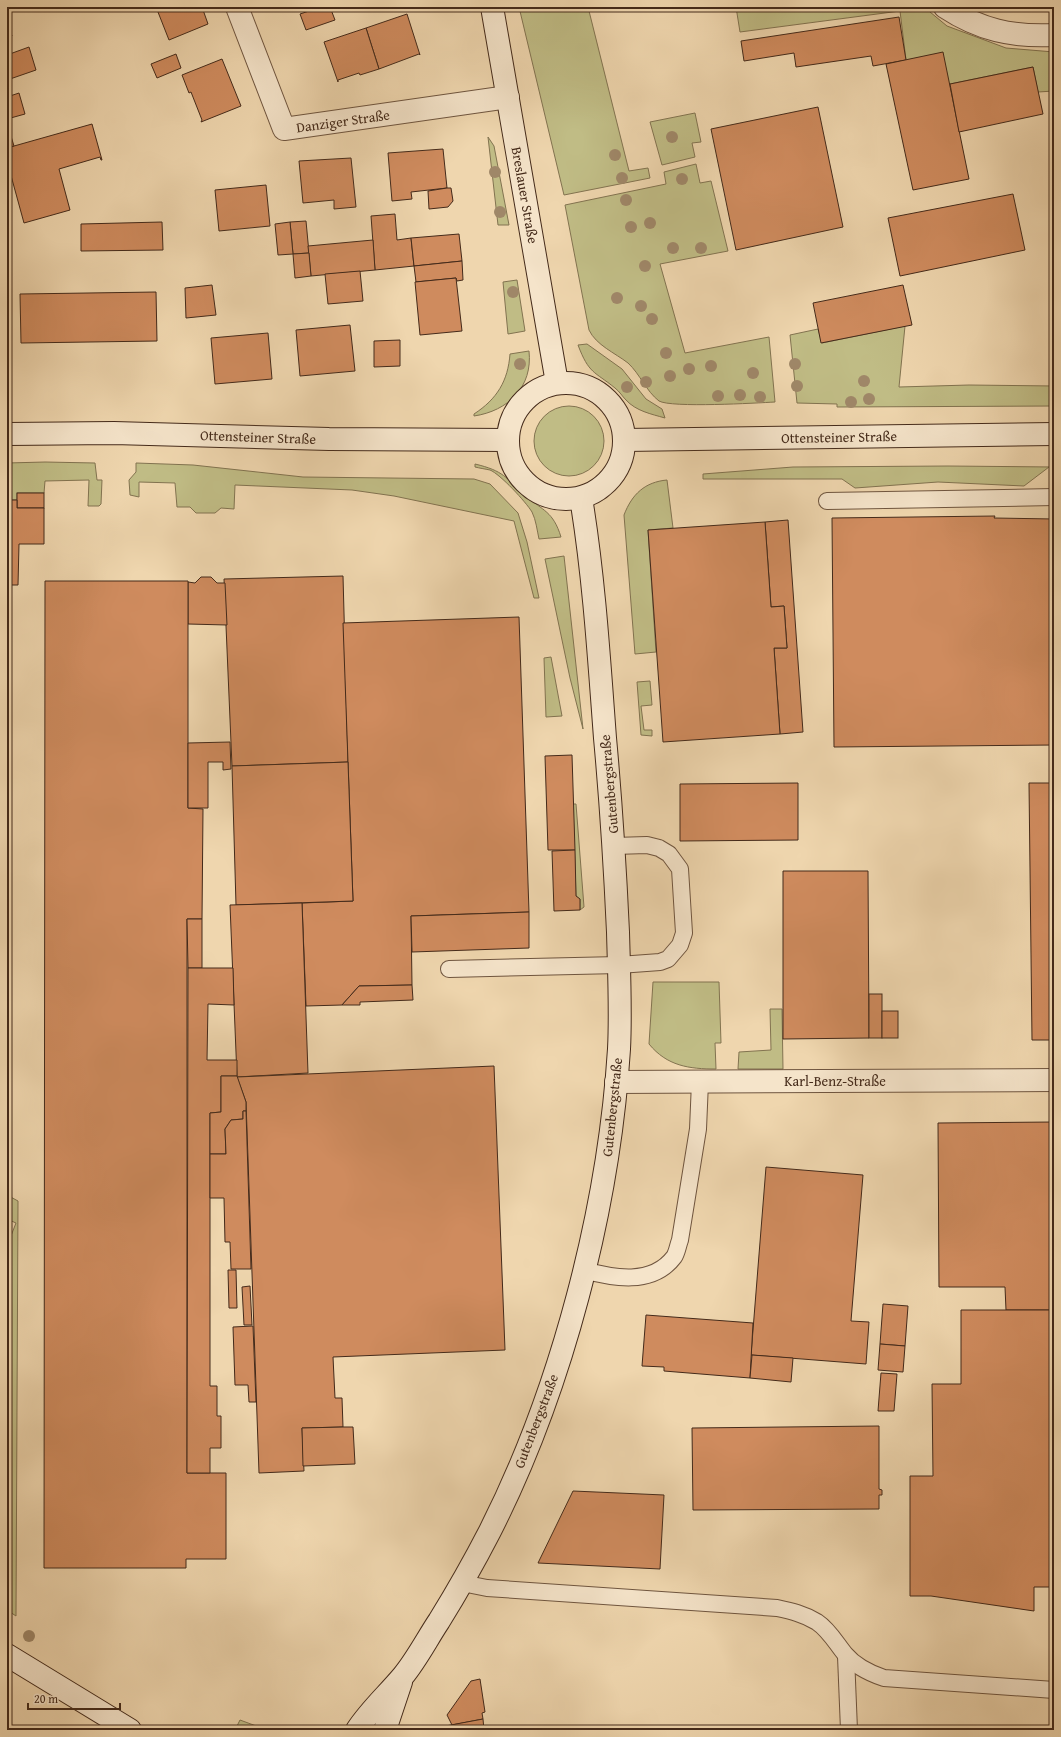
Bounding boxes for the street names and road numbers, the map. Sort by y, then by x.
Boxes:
street label: Danziger Straße [295,104,391,137]
street label: Breslauer Straße [507,145,543,245]
street label: Ottensteiner Straße [200,425,317,449]
street label: Ottensteiner Straße [781,426,898,448]
street label: Gutenbergstraße [595,733,623,834]
street label: Gutenbergstraße [597,1056,627,1157]
street label: Karl-Benz-Straße [784,1071,886,1091]
street label: Gutenbergstraße [509,1371,563,1471]

